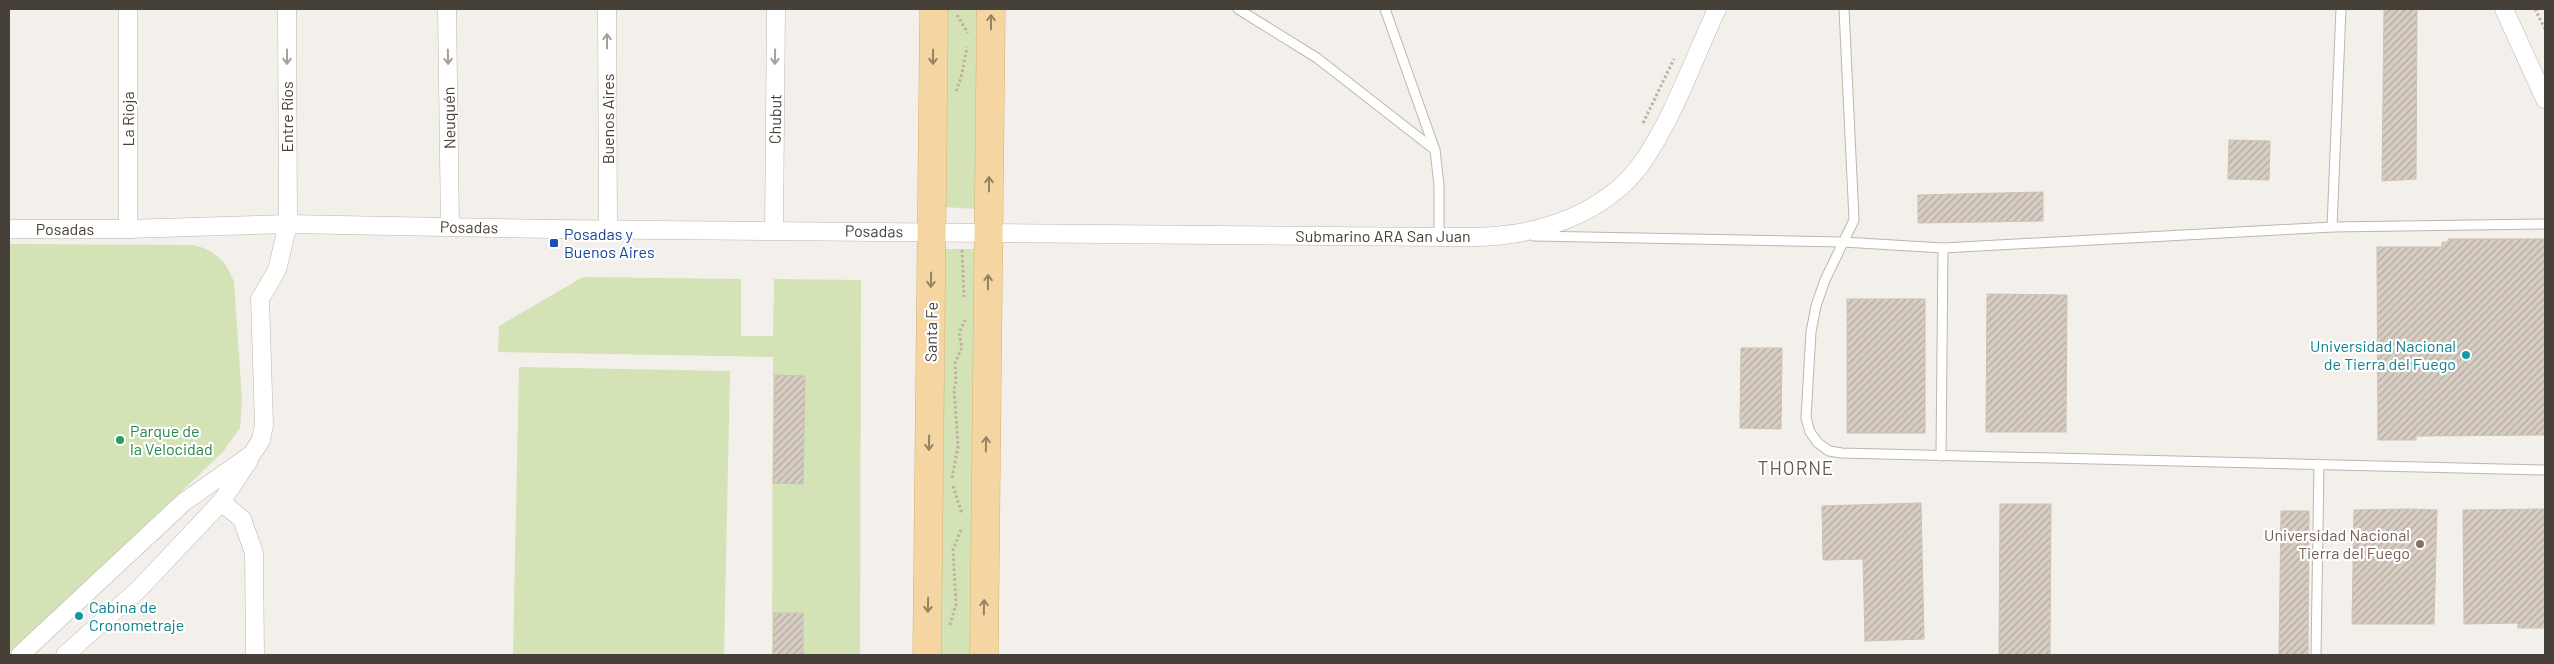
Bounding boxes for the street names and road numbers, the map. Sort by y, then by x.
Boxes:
street label: Buenos Aires [598,74,617,164]
street label: Entre Ríos [277,81,296,153]
street label: Neuquén [438,87,459,149]
street label: La Rioja [118,91,137,147]
street label: Chubut [765,94,784,144]
street label: Posadas [440,216,498,237]
street label: Posadas [36,219,94,238]
street label: Posadas [845,220,903,241]
street label: Submarino ARA San Juan [1295,226,1471,245]
street label: Santa Fe [920,302,941,362]

